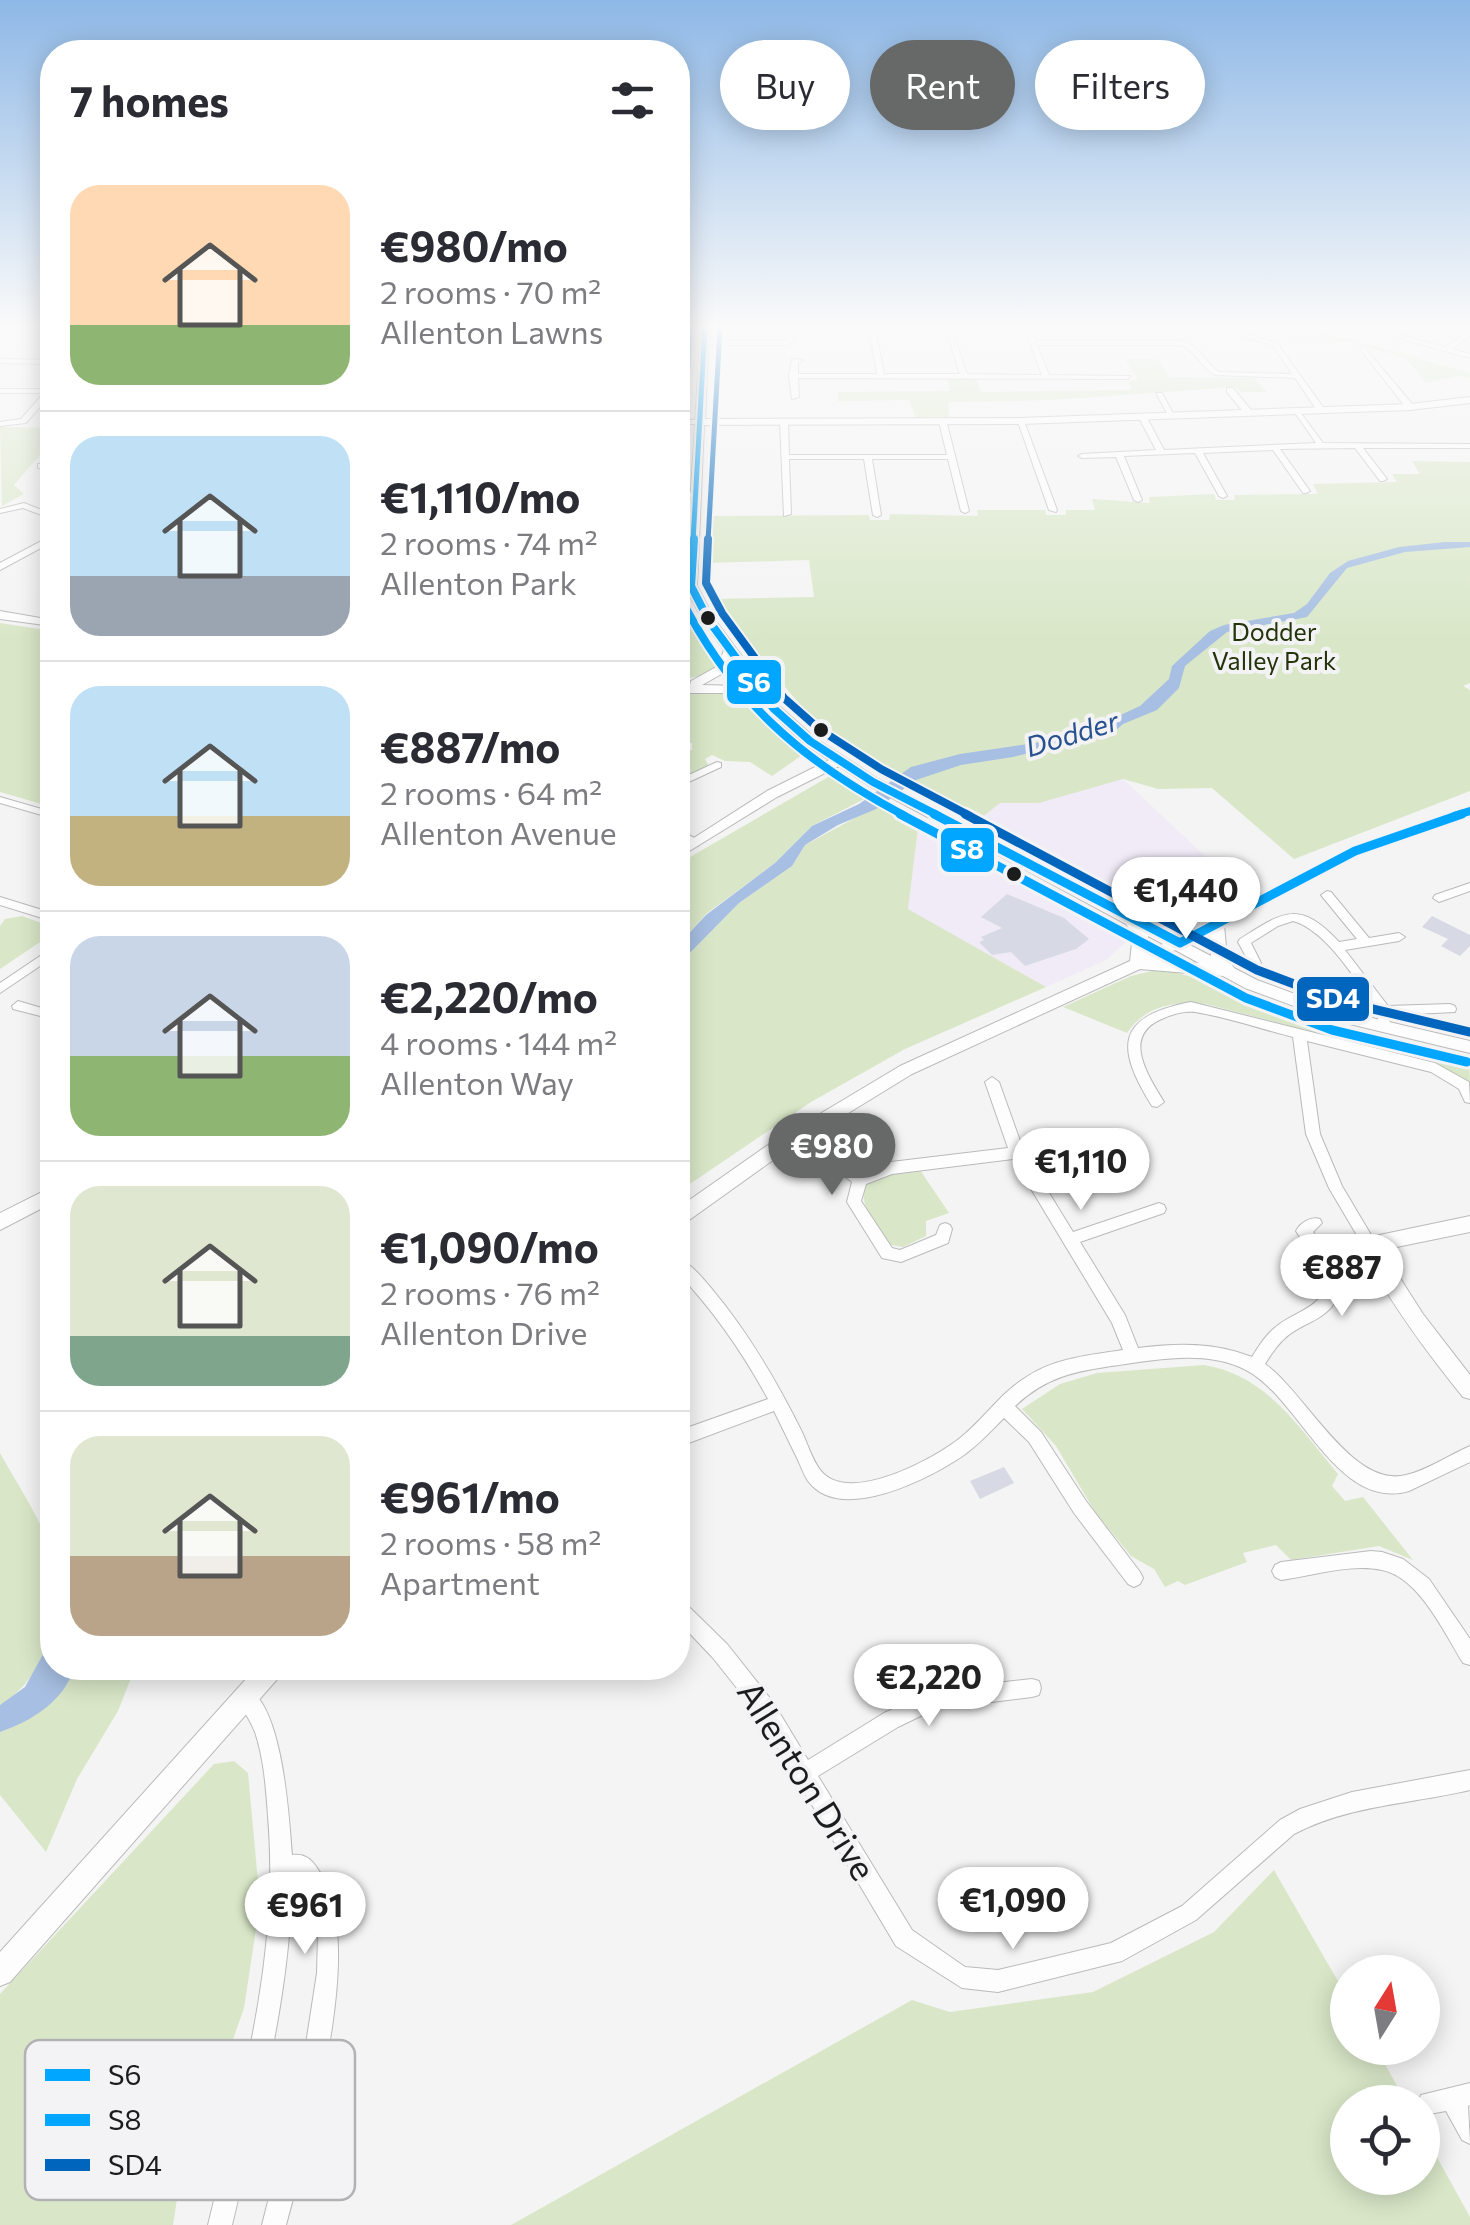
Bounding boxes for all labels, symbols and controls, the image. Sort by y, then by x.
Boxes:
chip: Buy [720,40,850,130]
chip: Rent [870,40,1015,130]
chip: Filters [1035,40,1205,130]
icon: filters [605,73,660,128]
text: 7 homes [70,74,229,126]
text: €980/mo [380,219,568,271]
icon: home [150,225,270,345]
text: 2 rooms · 70 m² [380,271,601,311]
text: Allenton Lawns [380,311,603,351]
text: €1,110/mo [380,470,580,522]
icon: home [150,476,270,596]
text: 2 rooms · 74 m² [380,522,598,562]
text: Allenton Park [380,562,577,602]
unlabelled marker [698,608,718,628]
park label: Dodder Valley Park [1212,616,1337,675]
line badge: S6 [725,658,783,706]
text: S6 [737,664,771,698]
water label: Dodder [1021,703,1123,763]
text: €887/mo [380,720,560,772]
unlabelled marker [811,720,831,740]
icon: home [150,726,270,846]
text: 2 rooms · 64 m² [380,772,602,812]
text: Allenton Avenue [380,812,617,852]
line badge: S8 [939,826,996,874]
text: S8 [950,831,984,865]
pin: €1,440 [1105,857,1267,942]
unlabelled marker [1004,864,1024,884]
text: €1,440 [1133,869,1239,909]
text: €2,220/mo [380,970,598,1022]
line badge: SD4 [1295,975,1371,1023]
icon: home [150,976,270,1096]
text: SD4 [1306,980,1360,1014]
text: 4 rooms · 144 m² [380,1022,617,1062]
text: Allenton Way [380,1062,574,1102]
pin: €980 [773,1113,891,1198]
text: €980 [790,1125,874,1165]
pin: €1,110 [1000,1128,1162,1213]
text: €1,110 [1035,1140,1127,1180]
text: €1,090/mo [380,1220,599,1272]
icon: home [150,1226,270,1346]
pin: €887 [1283,1234,1401,1319]
text: €887 [1302,1246,1382,1286]
text: 2 rooms · 76 m² [380,1272,600,1312]
text: Allenton Drive [380,1312,587,1352]
text: €961/mo [380,1470,560,1522]
icon: home [150,1476,270,1596]
text: 2 rooms · 58 m² [380,1522,601,1562]
text: Apartment [380,1562,540,1602]
pin: €2,220 [848,1644,1010,1729]
text: €2,220 [876,1656,982,1696]
street label: Allenton Drive [730,1672,886,1887]
pin: €1,090 [932,1867,1094,1952]
pin: €961 [246,1872,364,1957]
text: €1,090 [960,1879,1066,1919]
text: €961 [267,1884,343,1924]
north arrow [1330,1955,1440,2065]
map controls [1330,1955,1440,2195]
legend [25,2040,355,2200]
text: S6 [108,2057,141,2091]
button: locate [1330,2085,1440,2195]
text: S8 [108,2102,141,2136]
text: SD4 [108,2147,162,2181]

